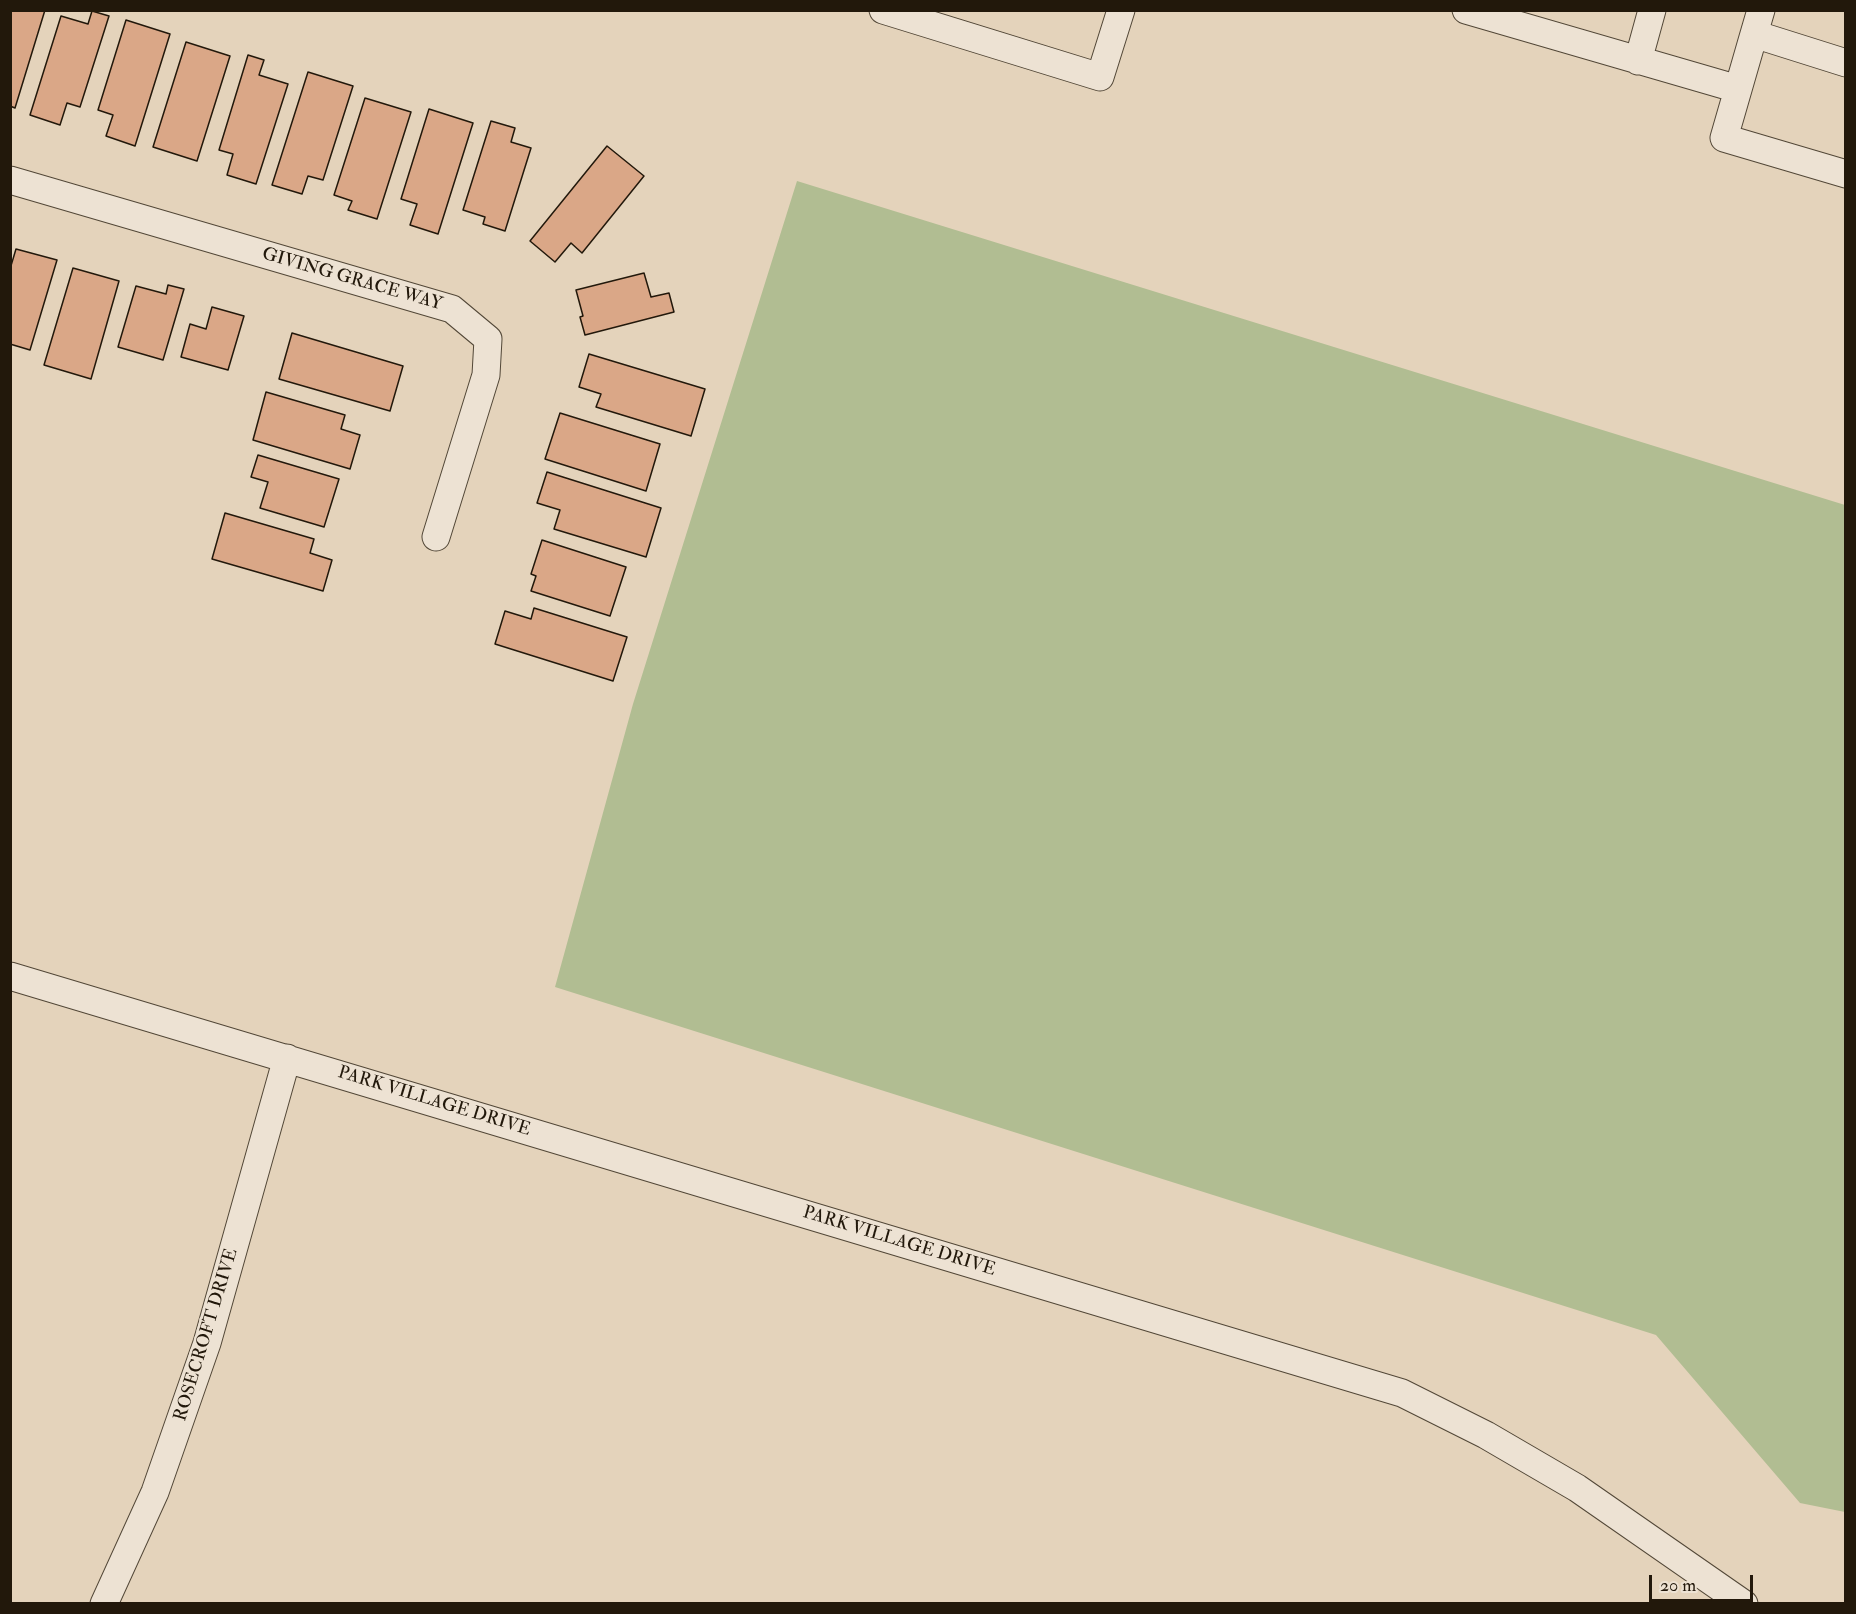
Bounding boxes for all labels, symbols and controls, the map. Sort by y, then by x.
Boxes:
street label: GIVING GRACE WAY [259,244,445,316]
street label: PARK VILLAGE DRIVE [335,1062,533,1142]
street label: PARK VILLAGE DRIVE [800,1202,998,1282]
street label: ROSECROFT DRIVE [170,1246,244,1424]
scale bar [1652,1563,1756,1601]
text: 20 m [1660,1574,1696,1597]

